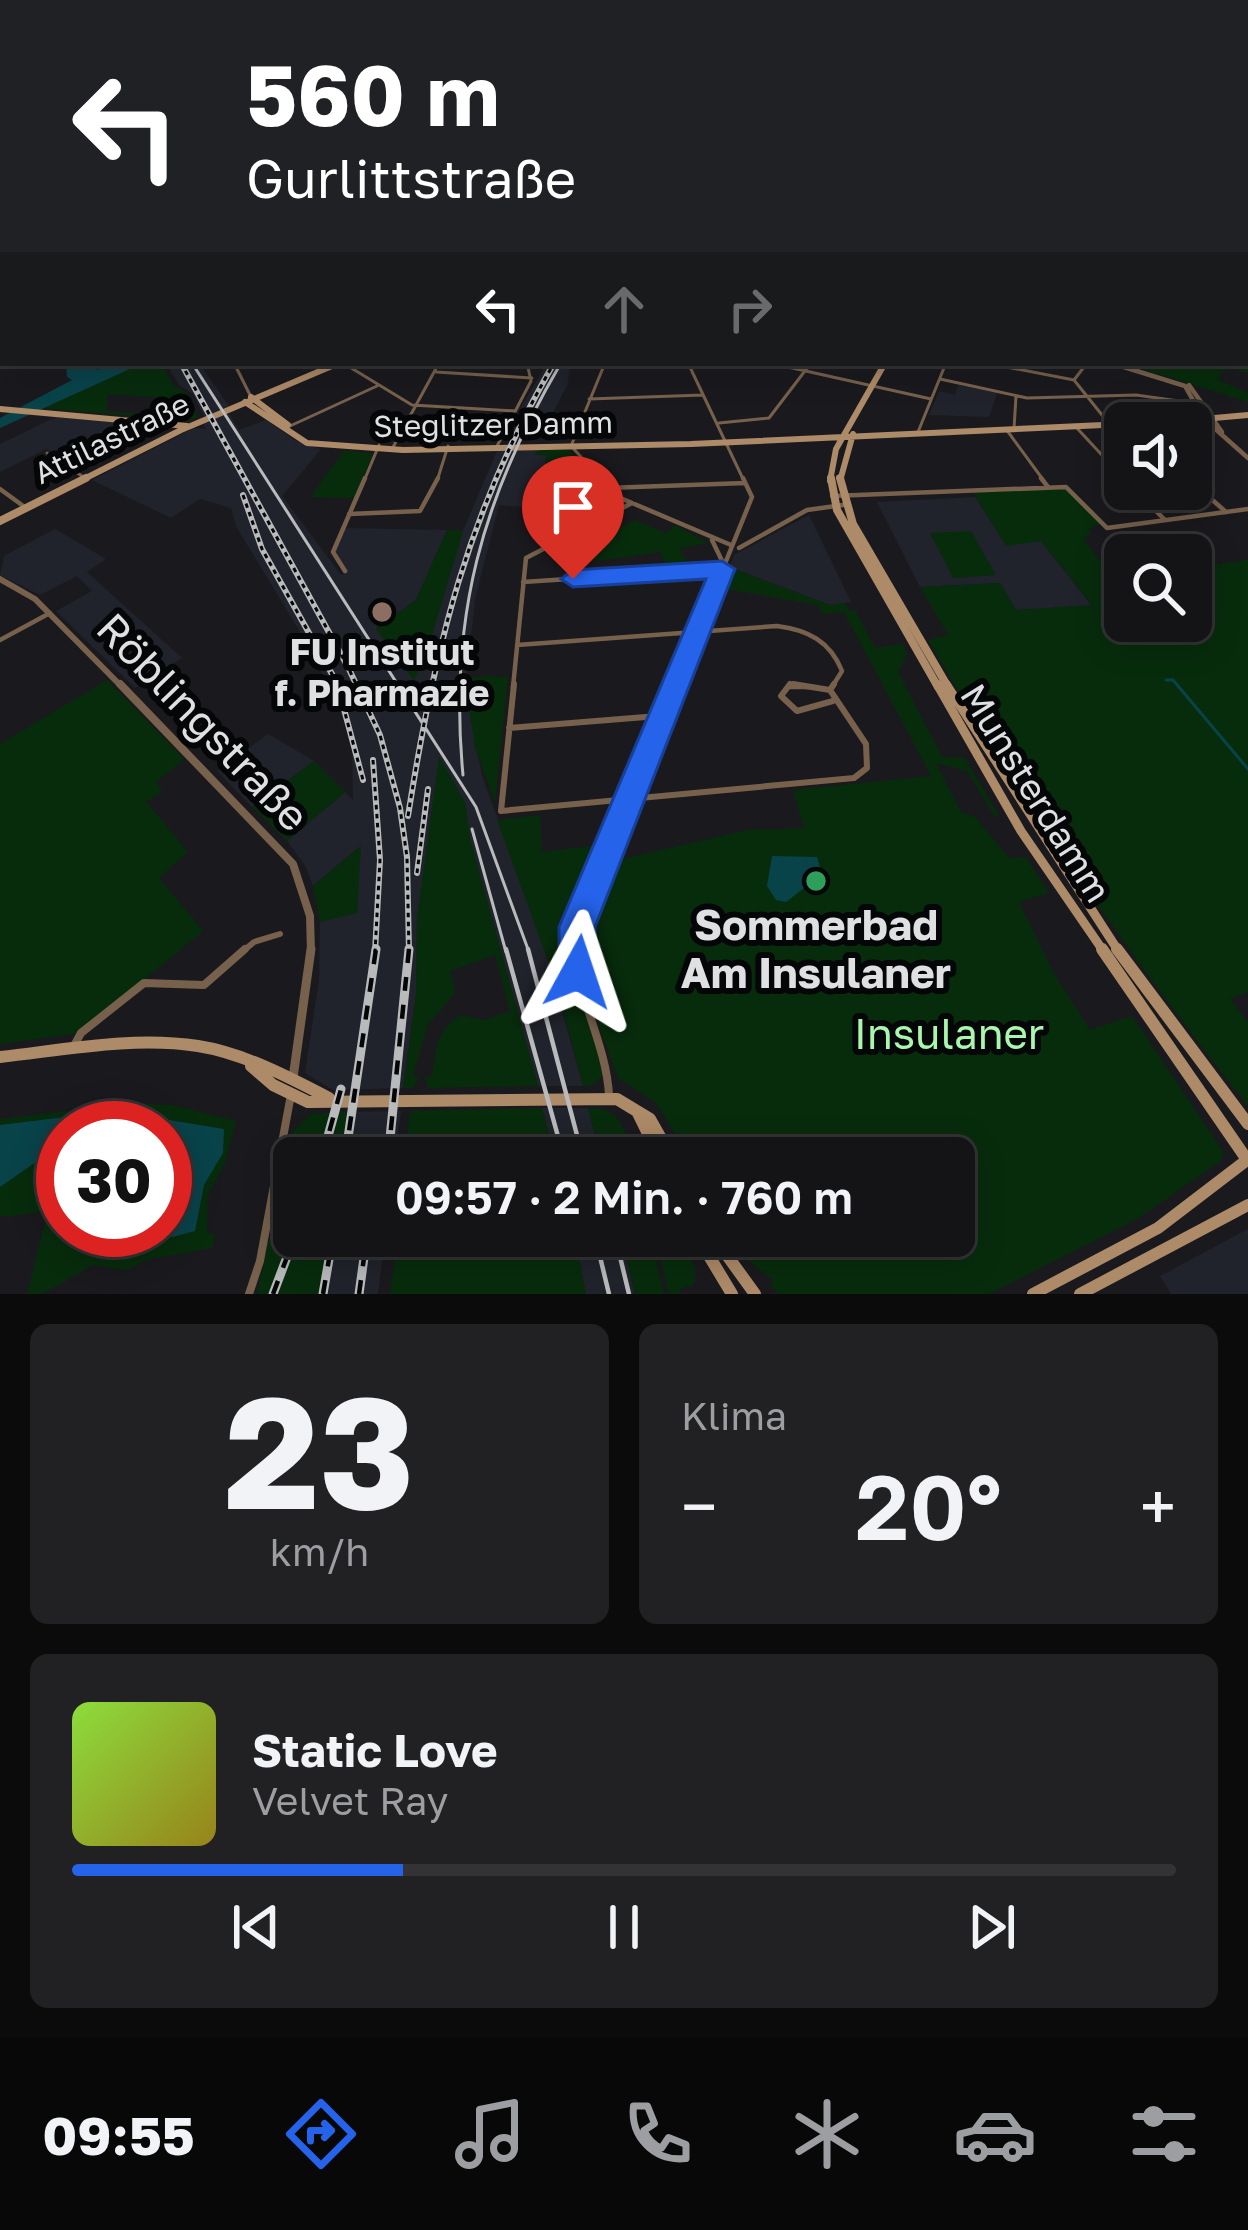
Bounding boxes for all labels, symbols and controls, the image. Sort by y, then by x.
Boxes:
text: 560 m [246,44,500,144]
icon: left [48,48,204,204]
text: Gurlittstraße [246,145,576,210]
icon: left [465,276,531,342]
icon: ahead [591,276,657,342]
icon: right [717,276,783,342]
street label: Attilastraße [28,385,195,491]
map controls [1104,402,1212,642]
button: sound [1104,402,1212,510]
street label: Steglitzer Damm [373,404,613,444]
pin [522,456,624,579]
icon: arrive [540,474,606,540]
button: search [1104,534,1212,642]
marker: FU Institut f. Pharmazie [369,599,395,625]
street label: Röblingstraße [87,602,320,840]
place label: FU Institut f. Pharmazie [274,630,490,714]
street label: Munsterdamm [952,676,1121,910]
marker: Sommerbad Am Insulaner [803,868,829,894]
place label: Sommerbad Am Insulaner [681,899,951,997]
position arrow [515,909,641,1035]
park label: Insulaner [854,1008,1044,1058]
speed limit sign: 30 [36,1101,192,1257]
text: 09:57 · 2 Min. · 760 m [395,1170,853,1224]
text: 23 [224,1356,415,1543]
text: Klima [681,1392,787,1439]
text: 20° [855,1452,1002,1560]
text: − [681,1466,717,1546]
text: + [1140,1466,1176,1546]
text: km/h [270,1528,369,1575]
text: Static Love [252,1723,498,1777]
text: Velvet Ray [252,1777,448,1824]
icon: previous [223,1894,289,1960]
icon: pause [591,1894,657,1960]
icon: next [959,1894,1025,1960]
icon: directions [279,2092,363,2176]
icon: music [448,2092,532,2176]
icon: phone [616,2092,700,2176]
icon: climate [785,2092,869,2176]
icon: car [953,2092,1037,2176]
icon: filters [1122,2092,1206,2176]
text: 09:55 [42,2102,195,2167]

